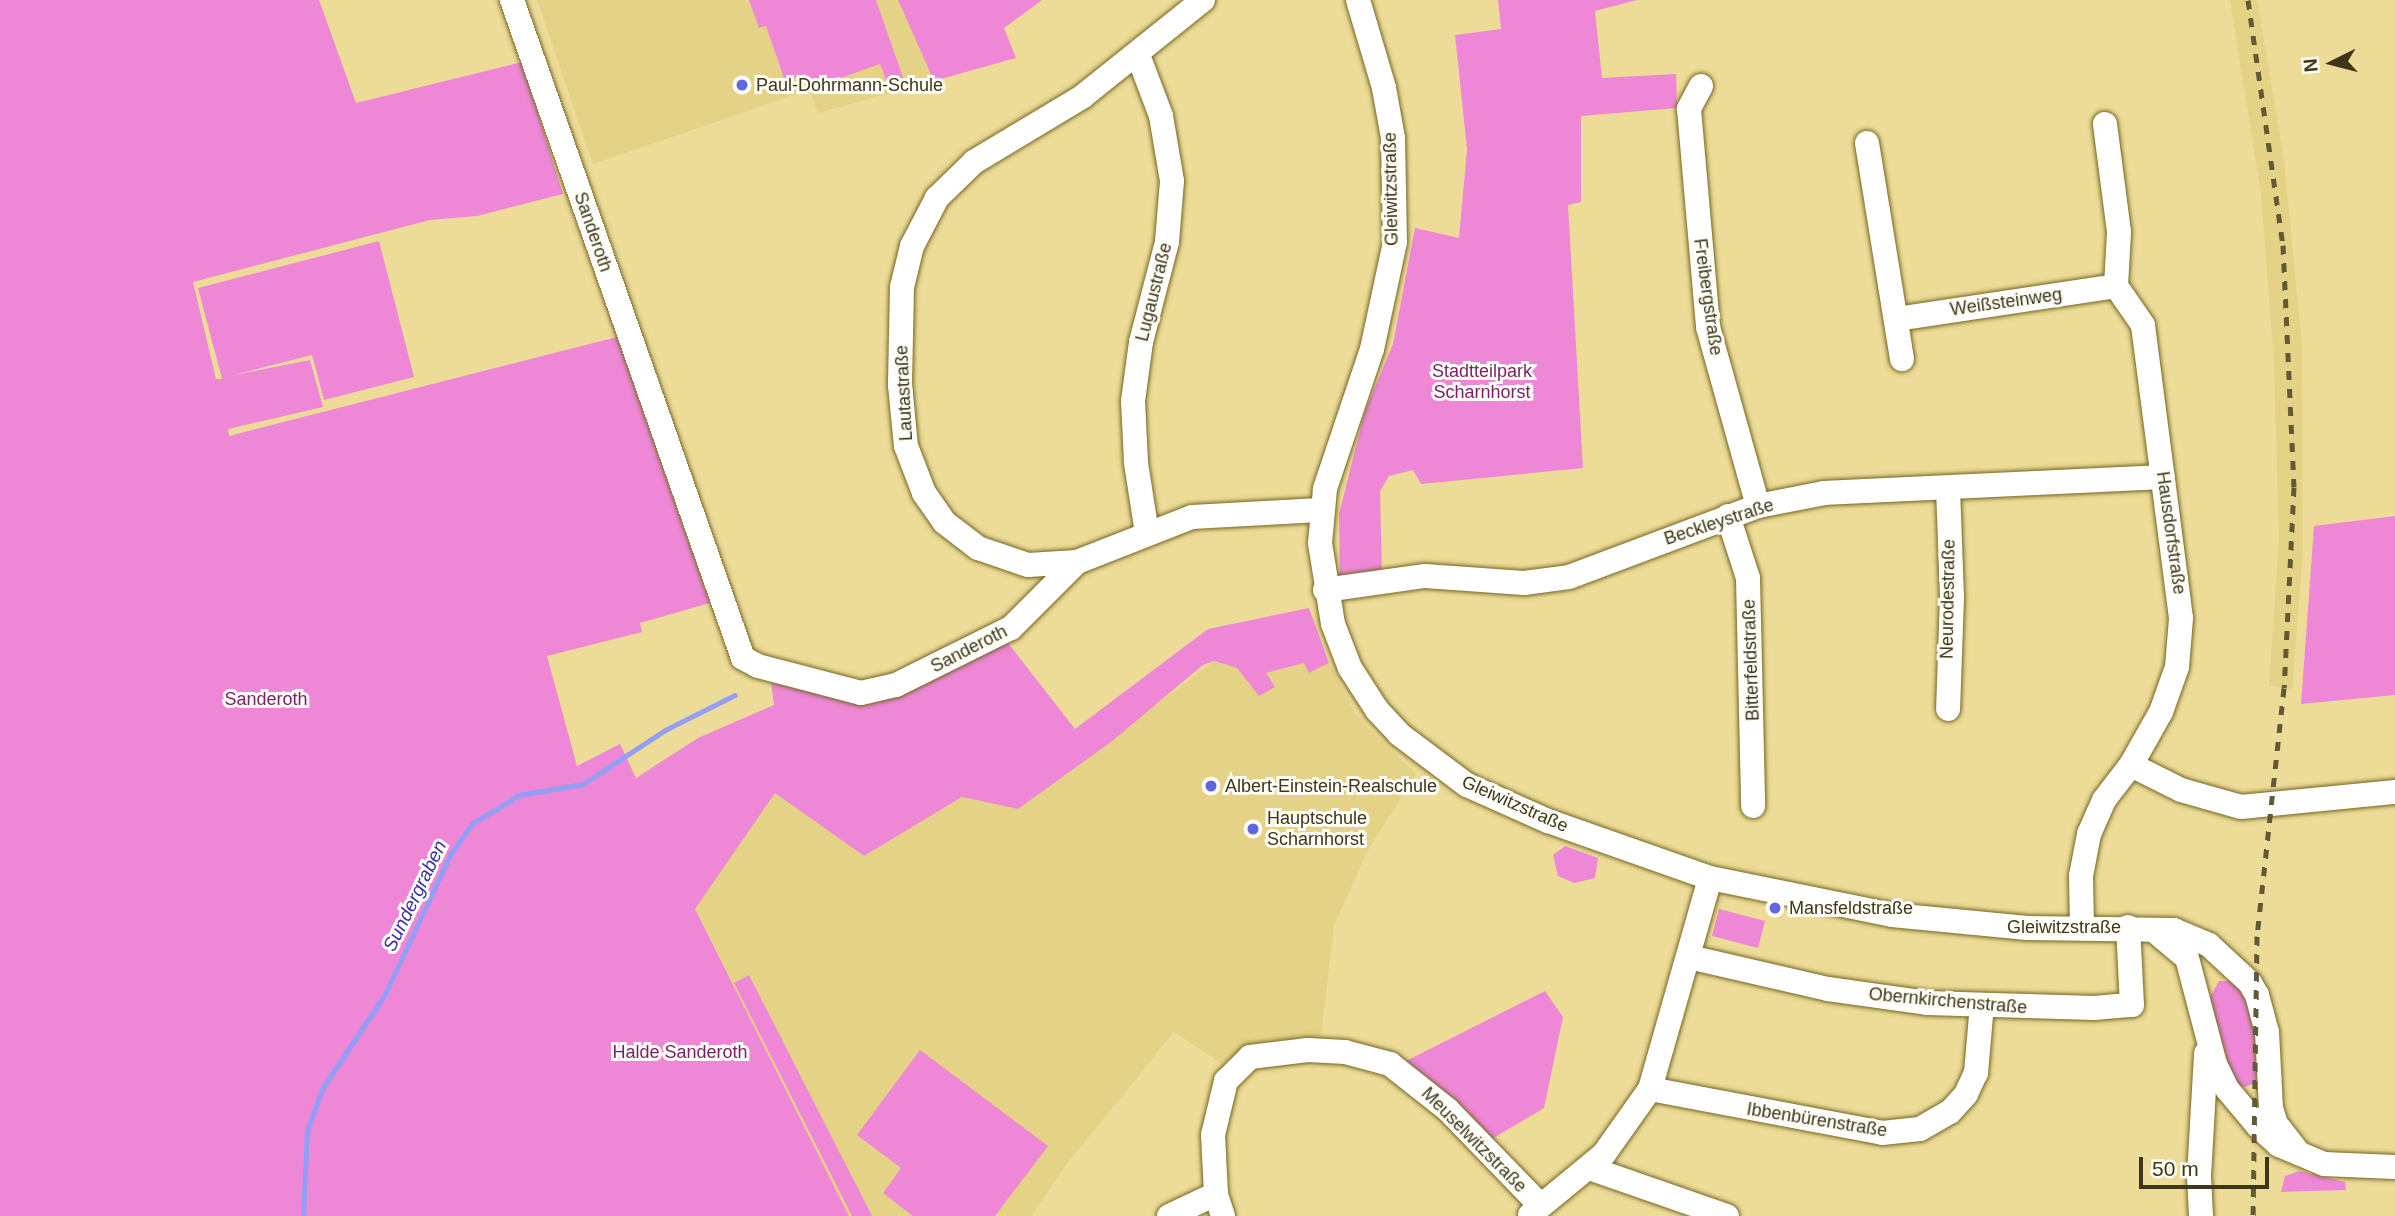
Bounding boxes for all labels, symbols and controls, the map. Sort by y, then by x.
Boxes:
north arrow [2297,28,2367,98]
text: N [2299,57,2322,73]
place label: Paul-Dohrmann-Schule [756,74,943,96]
marker: Paul-Dohrmann-Schule [734,77,750,93]
street label: Gleiwitzstraße [1379,132,1403,246]
street label: Sanderoth [569,189,617,275]
street label: Freibergstraße [1689,237,1727,357]
street label: Lugaustraße [1131,240,1177,344]
street label: Weißsteinweg [1949,283,2063,321]
street label: Lautastraße [891,344,917,442]
park label: Stadtteilpark Scharnhorst [1432,361,1532,404]
street label: Hausdorfstraße [2152,470,2190,596]
street label: Beckleystraße [1661,494,1777,550]
street label: Neurodestraße [1936,539,1960,659]
street label: Bitterfeldstraße [1738,599,1764,721]
street label: Sanderoth [927,621,1011,677]
park label: Sanderoth [224,688,308,710]
street label: Gleiwitzstraße [1459,771,1571,837]
place label: Albert-Einstein-Realschule [1225,775,1437,797]
marker: Albert-Einstein-Realschule [1203,778,1219,794]
place label: Hauptschule Scharnhorst [1267,808,1367,850]
marker: Hauptschule Scharnhorst [1245,821,1261,837]
water label: Sundergraben [378,837,452,955]
place label: Mansfeldstraße [1789,897,1913,919]
marker: Mansfeldstraße [1767,900,1783,916]
street label: Gleiwitzstraße [2007,916,2121,938]
street label: Obernkirchenstraße [1868,983,2028,1019]
park label: Halde Sanderoth [612,1041,748,1063]
street label: Meuselwitzstraße [1417,1083,1531,1197]
street label: Ibbenbürenstraße [1745,1098,1889,1142]
scale bar [2143,1142,2272,1186]
text: 50 m [2152,1157,2199,1180]

